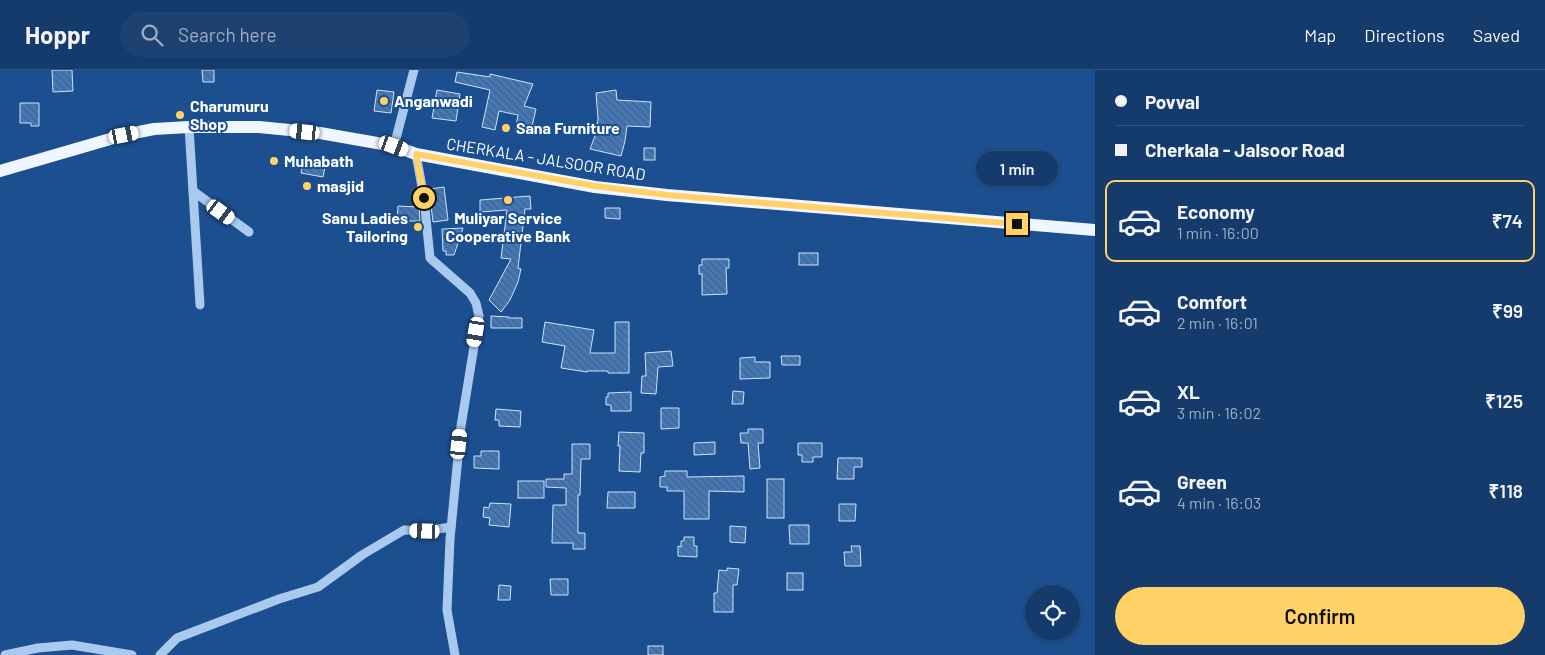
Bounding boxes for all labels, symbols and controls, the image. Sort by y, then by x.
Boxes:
search box [120,12,470,57]
text: Hoppr [25,20,90,49]
icon: search [138,21,166,49]
text: Search here [178,23,277,46]
text: Map [1304,24,1336,46]
text: Directions [1364,24,1445,46]
text: Saved [1473,24,1520,46]
text: Povval [1145,90,1200,113]
place label: Anganwadi [394,91,473,110]
marker: Anganwadi [378,95,390,107]
place label: Charumuru Shop [190,96,269,133]
marker: Charumuru Shop [174,109,186,121]
place label: Sana Furniture [516,118,620,137]
marker: Sana Furniture [500,122,512,134]
car [289,123,320,141]
car [107,125,140,145]
street label: CHERKALA - JALSOOR ROAD [445,133,647,184]
car [377,134,410,158]
text: Cherkala - Jalsoor Road [1145,138,1345,161]
place label: Muhabath [284,151,354,170]
callout: 1 min [976,152,1058,186]
marker: Muhabath [268,155,280,167]
text: 1 min [1000,159,1034,178]
place label: masjid [317,176,364,195]
marker: masjid [301,180,313,192]
route start [413,187,435,209]
marker: Muliyar Service Cooperative Bank [502,194,514,206]
car [204,197,237,227]
icon: car [1117,199,1162,244]
text: Economy [1177,200,1255,223]
place label: Sanu Ladies Tailoring [322,208,408,245]
place label: Muliyar Service Cooperative Bank [445,208,571,245]
text: ₹74 [1492,209,1523,232]
route end [1006,213,1028,235]
marker: Sanu Ladies Tailoring [412,221,424,233]
text: 1 min · 16:00 [1177,223,1259,242]
icon: car [1117,289,1162,334]
text: Comfort [1177,290,1247,313]
text: ₹99 [1492,299,1523,322]
text: 2 min · 16:01 [1177,313,1258,332]
car [466,316,485,348]
icon: car [1117,379,1162,424]
text: XL [1177,380,1200,403]
text: ₹125 [1485,389,1523,412]
text: 3 min · 16:02 [1177,403,1261,422]
car [449,428,468,460]
icon: car [1117,469,1162,514]
text: Green [1177,470,1227,493]
text: ₹118 [1488,479,1523,502]
text: 4 min · 16:03 [1177,493,1261,512]
car [409,523,440,539]
map controls [1025,585,1080,640]
button: locate [1025,585,1080,640]
button: Confirm [1115,587,1525,645]

